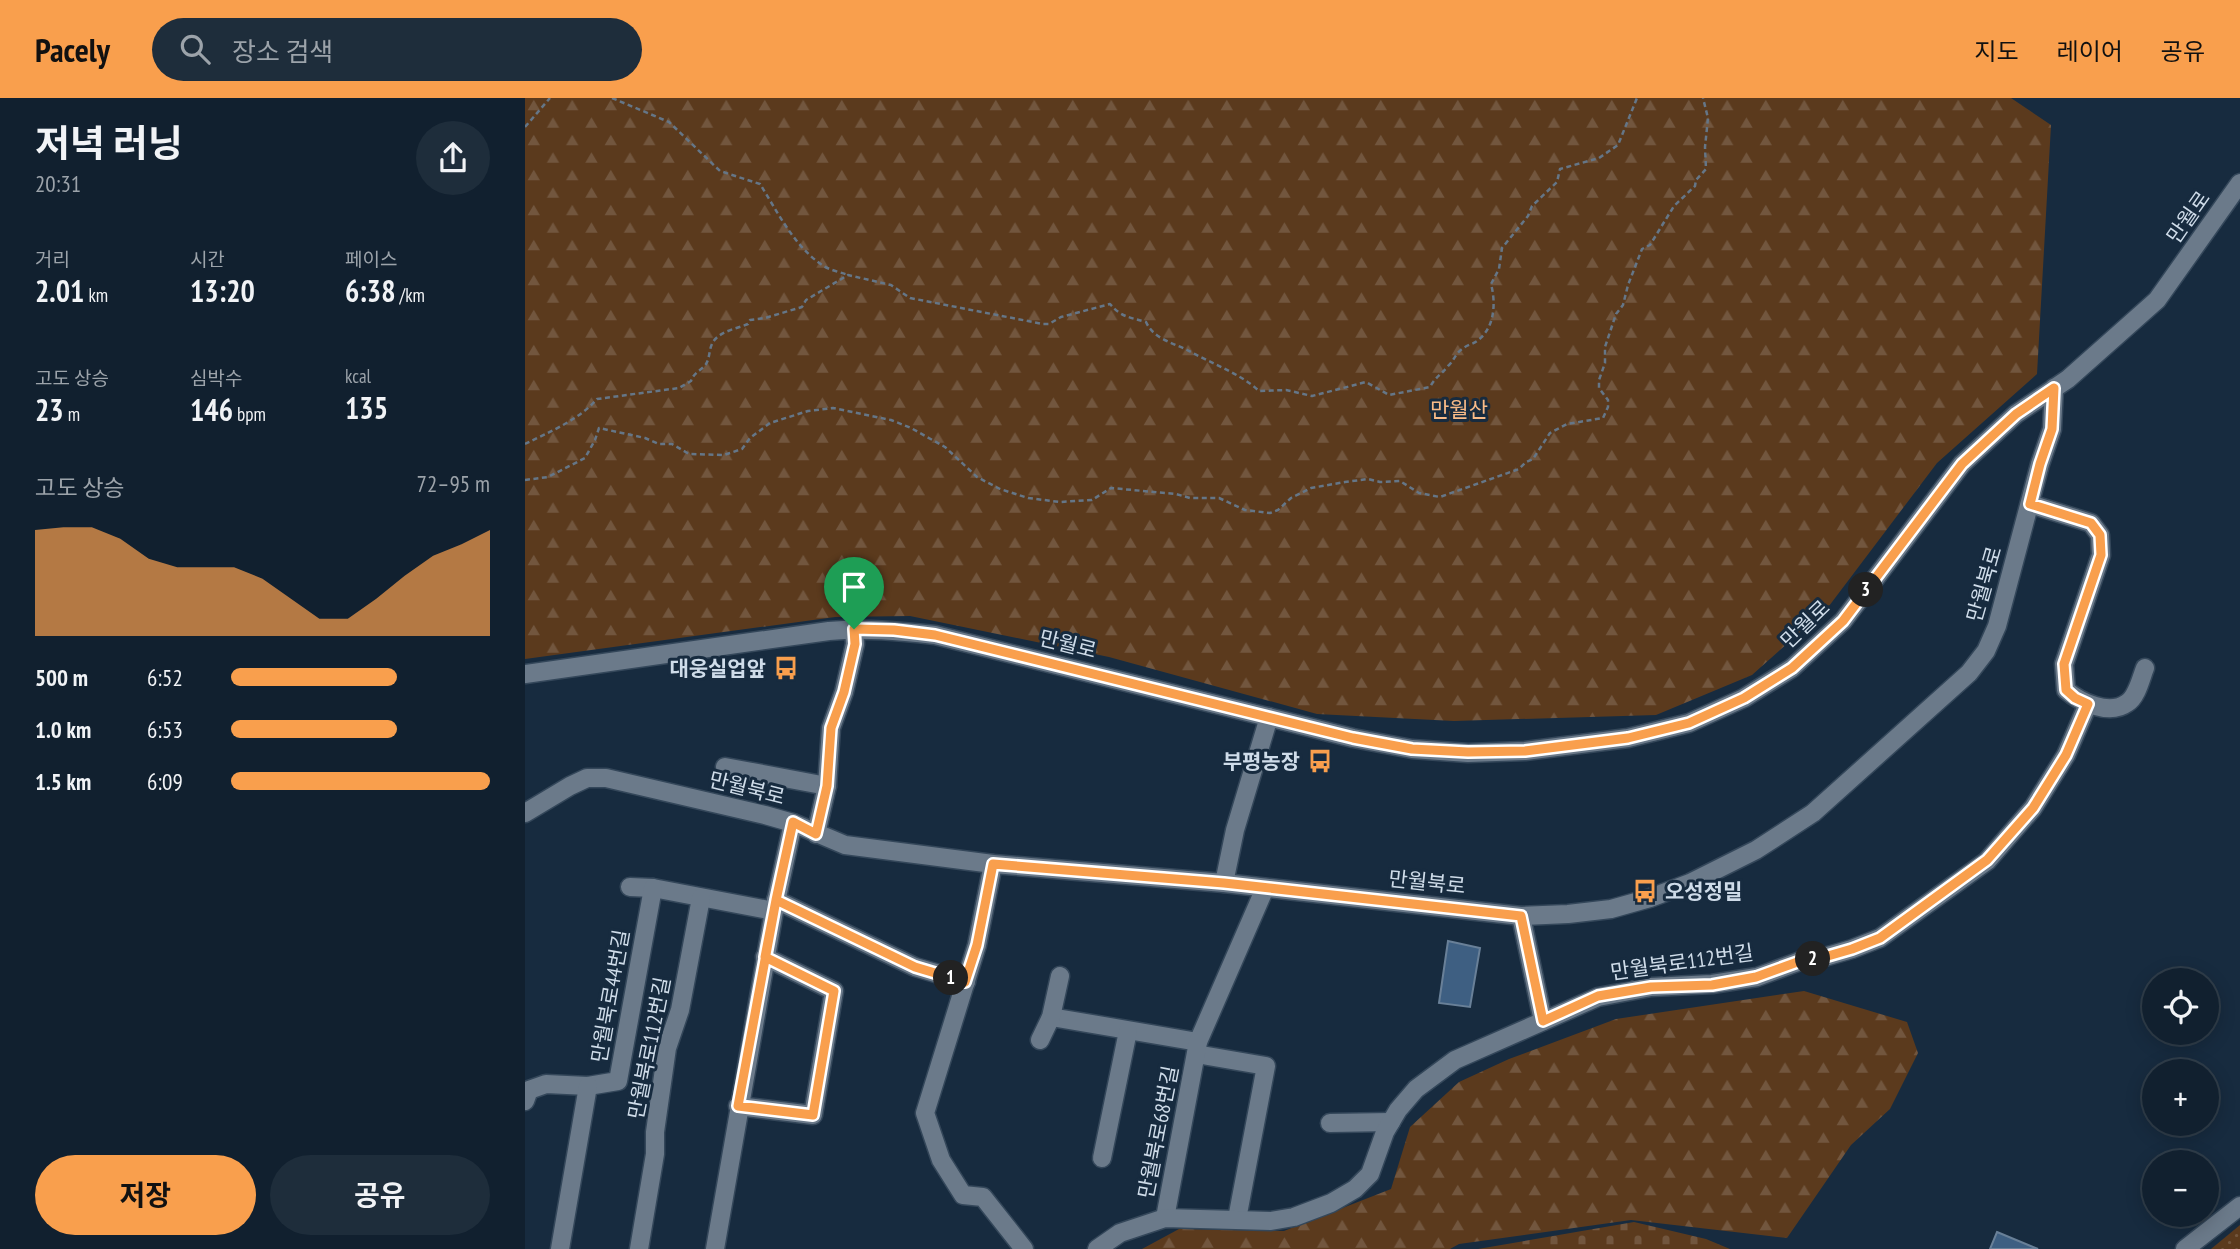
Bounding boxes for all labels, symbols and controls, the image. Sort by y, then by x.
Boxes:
search box [152,18,642,81]
text: Pacely [35,28,110,71]
icon: search [176,30,214,68]
text: 장소 검색 [232,35,333,68]
text: 지도 [1974,36,2019,67]
text: 레이어 [2057,36,2123,67]
text: 공유 [2161,36,2205,67]
text: 저녁 러닝 [35,118,183,167]
button: share [416,121,490,195]
text: 20:31 [35,169,81,198]
street label: 만월로 [2160,186,2216,248]
text: 거리 [35,247,70,271]
text: 시간 [190,247,225,271]
text: 페이스 [345,247,397,271]
text: 2.01 [35,271,84,310]
text: 13:20 [190,271,255,310]
text: 6:38 [345,271,396,310]
text: km [84,283,108,307]
text: /km [396,283,425,307]
text: kcal [345,364,371,388]
text: 고도 상승 [35,366,109,390]
text: 심박수 [190,366,242,390]
text: 135 [345,388,388,427]
text: 23 [35,390,64,429]
text: 146 [190,390,233,429]
park label: 만월산 [1430,396,1488,423]
text: m [64,402,80,426]
text: bpm [233,402,266,426]
text: 72–95 m [417,469,490,498]
text: 고도 상승 [35,473,125,502]
street label: 만월북로 [1960,543,2008,625]
pin [824,557,884,629]
icon: arrive [835,568,873,606]
pin: 3 [1849,573,1883,608]
text: 3 [1861,577,1870,601]
street label: 만월로 [1775,594,1835,654]
street label: 만월로 [1037,624,1099,664]
bus stop icon: 대웅실업앞 [772,654,800,682]
place label: 대웅실업앞 [669,655,766,682]
text: 500 m [35,663,88,692]
text: 6:52 [147,663,183,692]
text: 1.0 km [35,715,91,744]
text: 6:53 [147,715,183,744]
bus stop icon: 부평농장 [1306,747,1334,775]
place label: 부평농장 [1223,748,1300,775]
street label: 만월북로 [706,766,788,810]
text: 1.5 km [35,767,91,796]
text: 6:09 [147,767,183,796]
street label: 만월북로 [1387,865,1467,899]
bus stop icon: 오성정밀 [1631,877,1659,905]
place label: 오성정밀 [1665,878,1742,905]
street label: 만월북로44번길 [585,927,635,1065]
street label: 만월북로112번길 [1609,939,1755,985]
pin: 2 [1795,942,1831,976]
text: 2 [1808,946,1817,970]
pin: 1 [933,960,969,996]
text: 1 [946,965,955,989]
map controls [2142,968,2219,1227]
button: locate [2142,968,2219,1045]
street label: 만월북로112번길 [622,975,676,1121]
button: + [2142,1059,2219,1136]
street label: 만월북로68번길 [1132,1063,1184,1201]
button: − [2142,1150,2219,1227]
button: 저장 [35,1155,256,1235]
button: 공유 [270,1155,490,1235]

